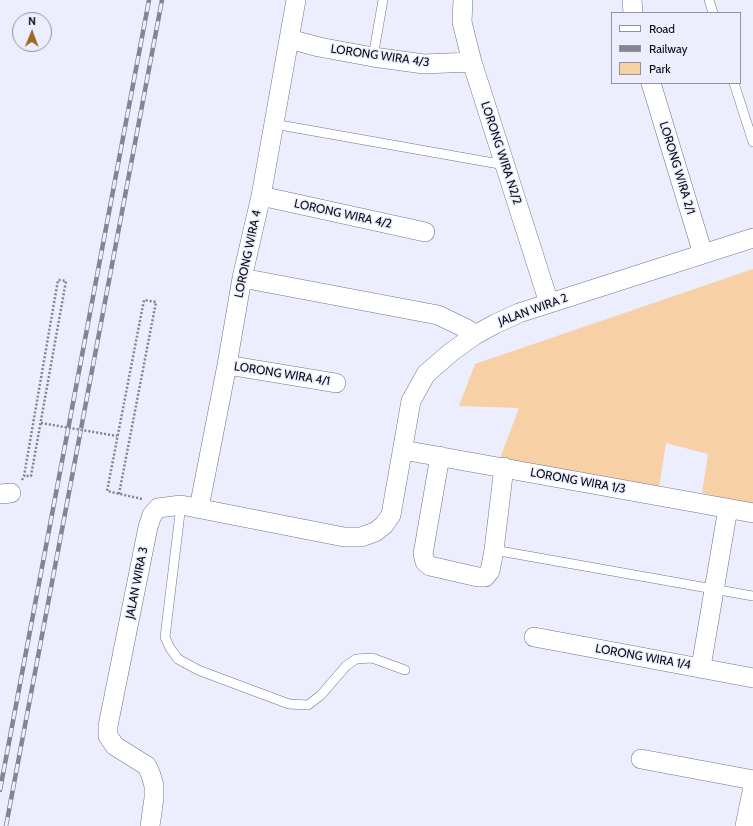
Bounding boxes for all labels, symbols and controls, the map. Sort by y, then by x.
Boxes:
north arrow [12,12,52,52]
legend [611,12,741,84]
text: N [28,14,36,28]
text: Road [649,21,675,36]
text: Railway [649,41,687,56]
street label: LORONG WIRA 4/3 [330,42,430,70]
text: Park [649,61,671,76]
street label: LORONG WIRA N2/2 [478,100,524,206]
street label: LORONG WIRA 2/1 [656,120,698,216]
street label: LORONG WIRA 4/2 [293,197,393,231]
street label: LORONG WIRA 4 [232,209,264,299]
street label: JALAN WIRA 2 [496,291,570,329]
street label: LORONG WIRA 4/1 [233,359,331,389]
street label: LORONG WIRA 1/3 [529,466,627,496]
street label: JALAN WIRA 3 [123,546,151,620]
street label: LORONG WIRA 1/4 [594,642,692,672]

